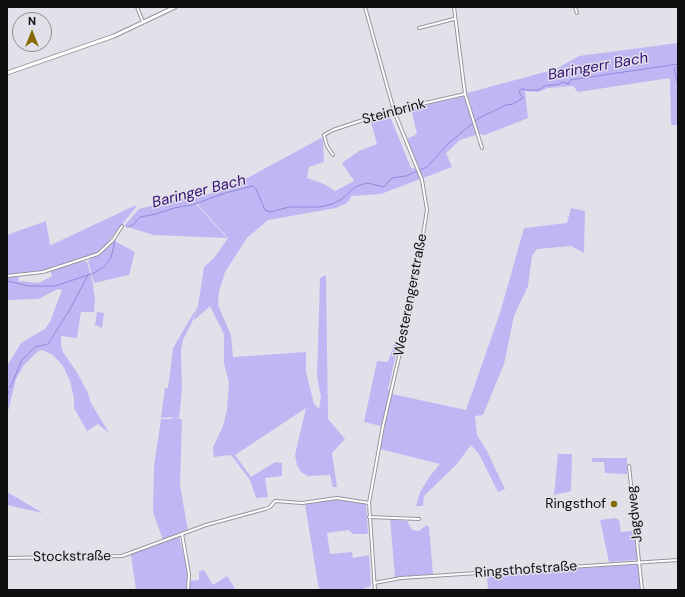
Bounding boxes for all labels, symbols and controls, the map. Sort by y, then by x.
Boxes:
north arrow [12,12,52,52]
text: N [28,14,36,28]
water label: Baringerr Bach [546,49,650,85]
street label: Steinbrink [360,95,428,129]
water label: Baringer Bach [150,172,248,212]
street label: Westerengerstraße [391,232,431,358]
street label: Jagdweg [624,485,646,543]
place label: Ringsthof [545,496,606,512]
marker: Ringsthof [609,499,619,509]
street label: Stockstraße [33,548,111,566]
street label: Ringsthofstraße [474,558,578,582]

